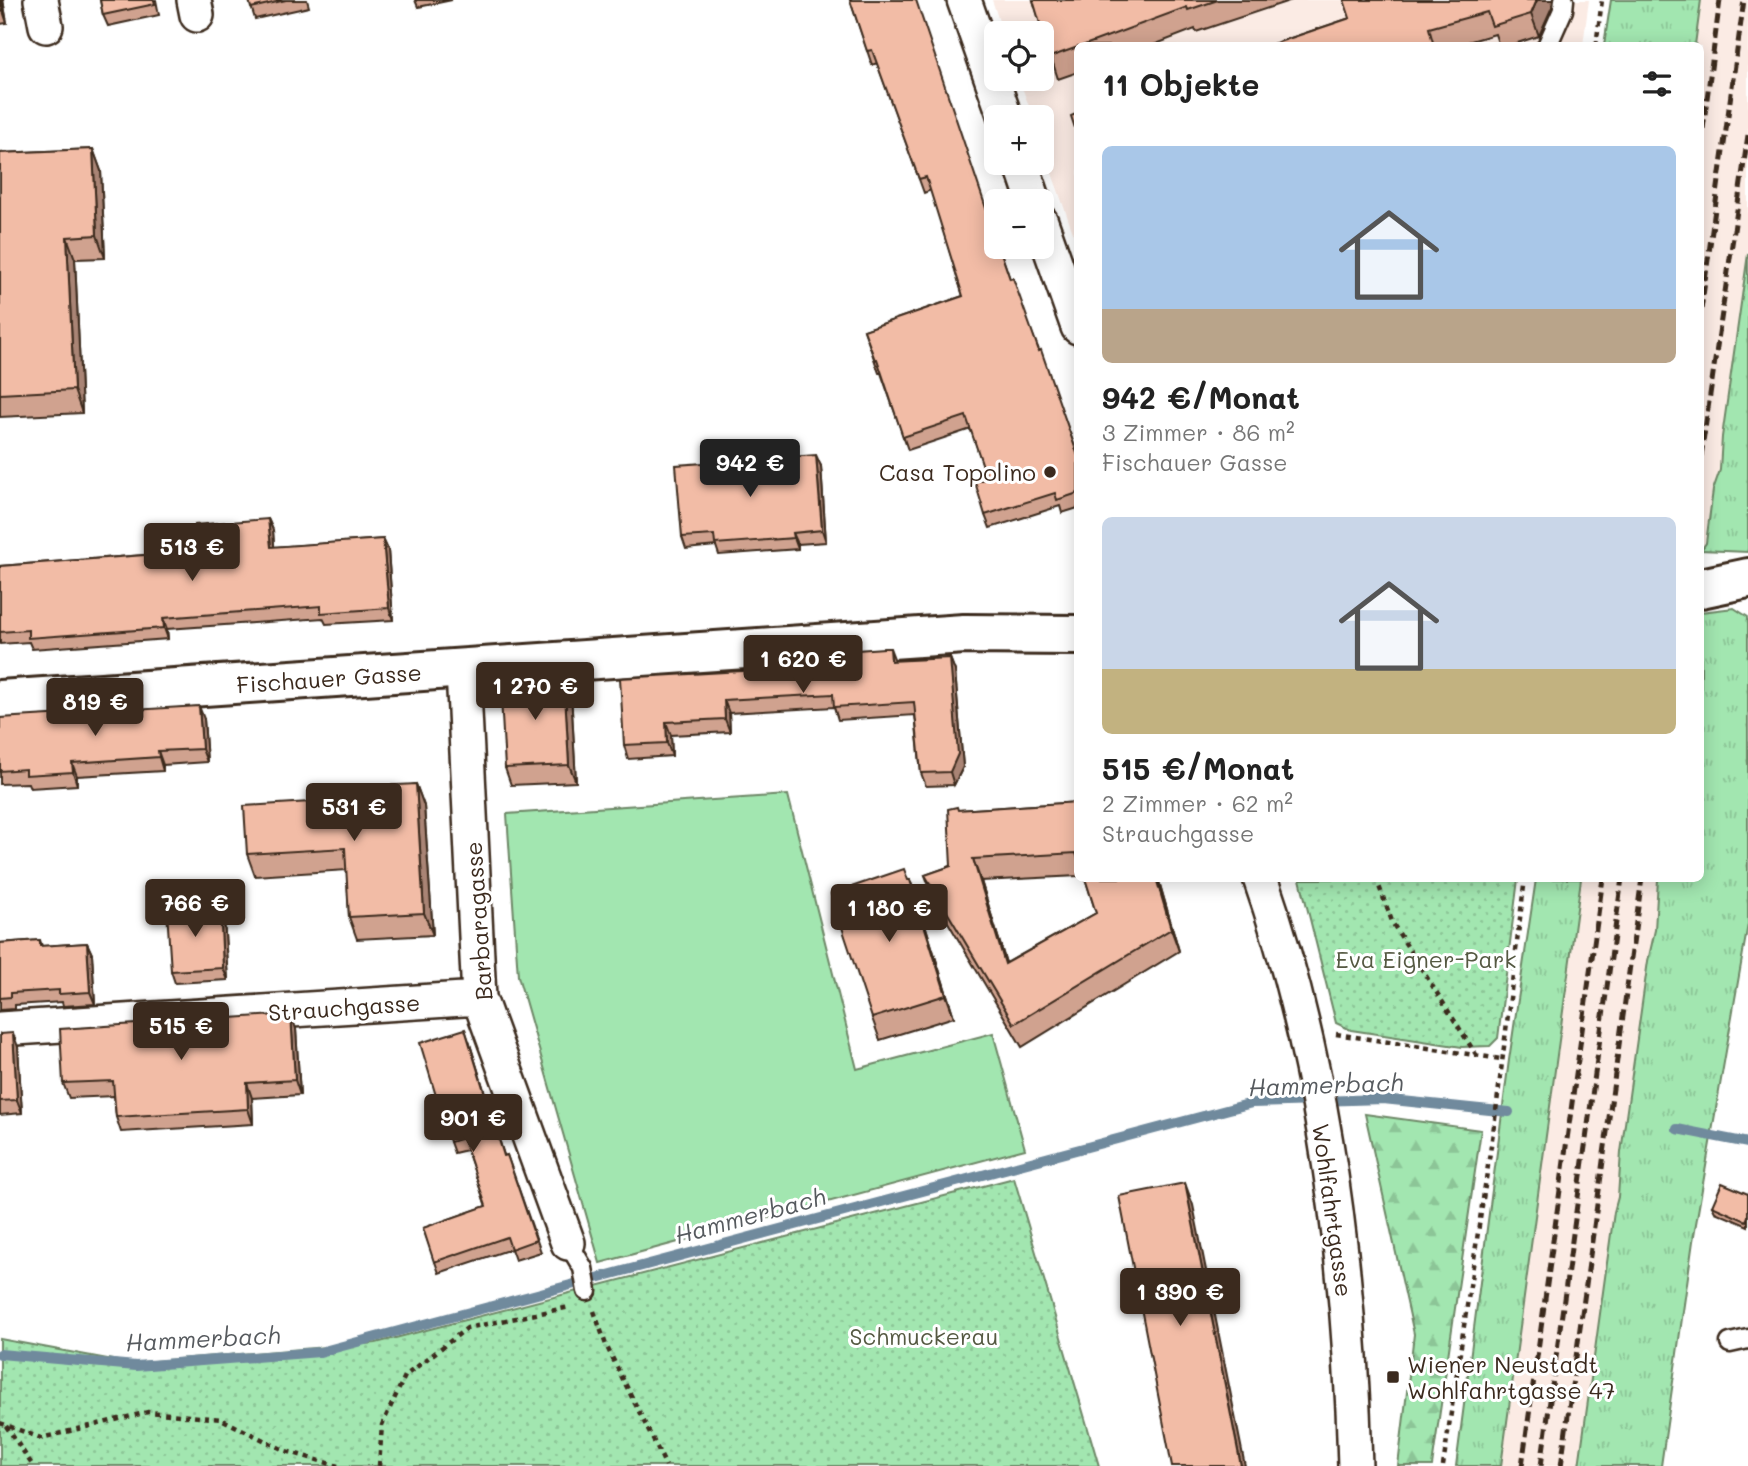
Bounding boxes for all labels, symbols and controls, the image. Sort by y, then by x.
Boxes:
map controls [984,21,1054,259]
button: locate [984,21,1054,91]
text: 11 Objekte [1102,64,1259,104]
icon: filters [1638,65,1676,103]
button: + [984,105,1054,175]
button: − [984,189,1054,259]
icon: home [1326,192,1452,318]
text: 942 €/Monat [1102,377,1300,417]
text: 3 Zimmer · 86 m² [1102,417,1295,447]
pin: 942 € [701,440,799,499]
text: 942 € [716,447,784,477]
text: Fischauer Gasse [1102,447,1288,477]
place label: Casa Topolino [879,457,1036,487]
marker: Casa Topolino [1042,464,1058,480]
pin: 513 € [143,524,241,583]
text: 513 € [160,531,224,561]
icon: home [1326,563,1452,689]
pin: 1 620 € [738,636,868,695]
text: 1 620 € [760,643,846,673]
street label: Fischauer Gasse [235,657,423,699]
pin: 1 270 € [470,662,600,722]
text: 1 270 € [492,670,578,700]
pin: 819 € [46,678,144,738]
text: 819 € [62,686,128,716]
text: 515 €/Monat [1102,748,1294,788]
pin: 531 € [305,784,403,843]
text: 2 Zimmer · 62 m² [1102,788,1293,818]
text: 531 € [322,791,386,821]
text: Strauchgasse [1102,818,1254,848]
street label: Barbaragasse [457,841,499,1001]
pin: 766 € [146,880,244,939]
pin: 1 180 € [824,884,954,944]
text: 766 € [161,887,229,917]
text: 1 180 € [847,892,931,922]
park label: Eva Eigner-Park [1336,944,1516,974]
street label: Strauchgasse [267,987,421,1027]
pin: 515 € [132,1002,230,1062]
text: 515 € [149,1010,213,1040]
water label: Hammerbach [1248,1066,1404,1102]
pin: 901 € [424,1094,522,1154]
text: 901 € [440,1102,506,1132]
street label: Wohlfahrtgasse [1306,1121,1360,1299]
water label: Hammerbach [671,1180,829,1250]
pin: 1 390 € [1115,1268,1245,1328]
text: 1 390 € [1136,1276,1224,1306]
water label: Hammerbach [125,1318,281,1358]
park label: Schmuckerau [850,1321,998,1351]
place label: Wiener Neustadt Wohlfahrtgasse 47 [1407,1349,1615,1405]
marker: Wiener Neustadt Wohlfahrtgasse 47 [1385,1369,1401,1385]

